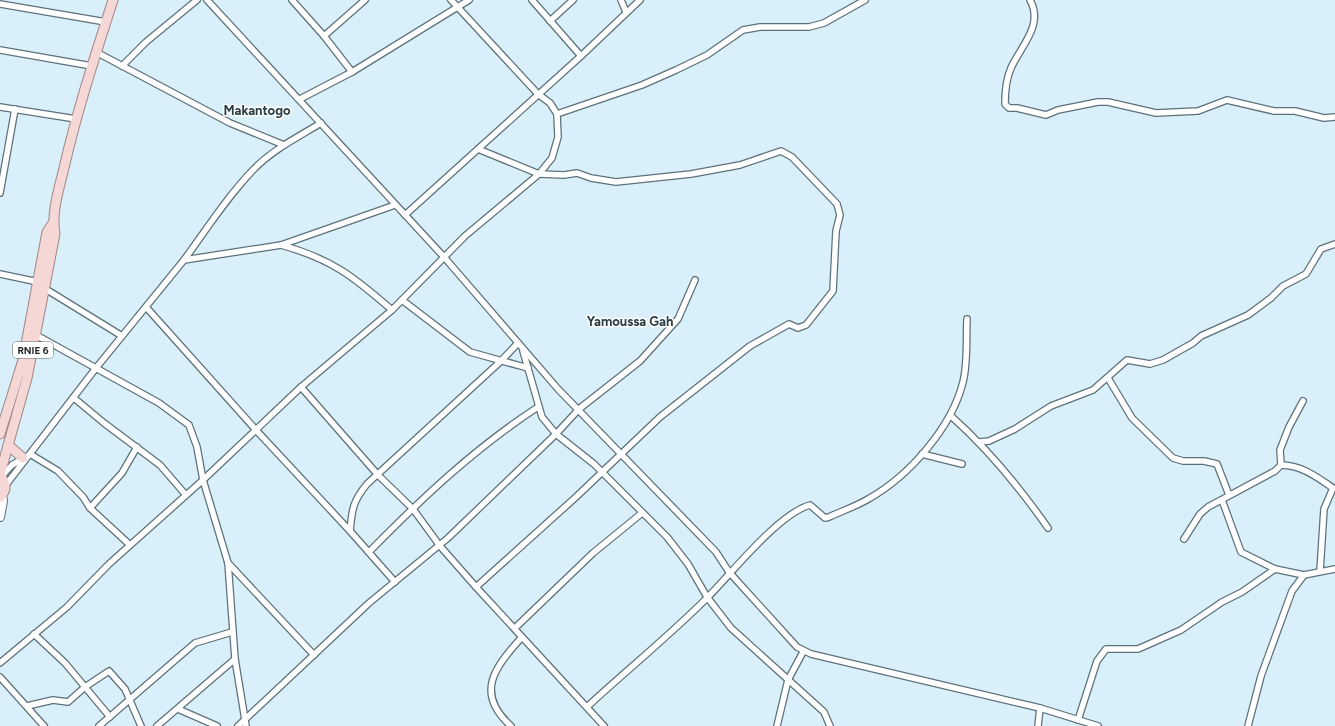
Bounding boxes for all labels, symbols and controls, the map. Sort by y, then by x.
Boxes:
district label: Makantogo [223,103,291,118]
district label: Yamoussa Gah [587,314,673,329]
road number: RNIE 6 [13,342,53,358]

